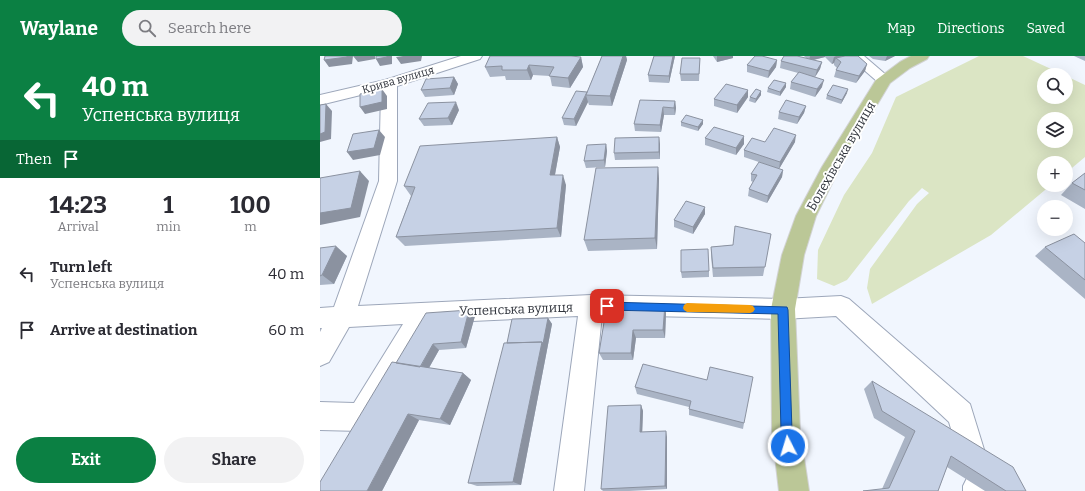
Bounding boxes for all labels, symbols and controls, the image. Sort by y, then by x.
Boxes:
search box [122,10,402,46]
text: Waylane [20,17,98,40]
icon: search [136,17,158,39]
text: Search here [168,19,251,37]
text: Map [887,20,915,37]
text: Directions [937,20,1005,37]
text: Saved [1027,20,1065,37]
street label: Крива вулиця [360,63,436,97]
map controls [1037,68,1073,236]
button: search [1037,68,1073,104]
text: 40 m [82,70,149,103]
icon: left [16,72,68,124]
street label: Болехівська вулиця [804,99,878,213]
text: Успенська вулиця [82,104,240,126]
button: layers [1037,112,1073,148]
icon: arrive [60,148,82,170]
text: Then [16,150,52,168]
button: + [1037,156,1073,192]
text: 14:23 [49,191,107,219]
text: 1 [163,191,174,219]
text: 100 [230,191,271,219]
button: − [1037,200,1073,236]
text: Arrival [58,219,99,234]
text: min [156,219,181,234]
text: m [244,219,257,234]
text: Turn left [50,258,112,276]
icon: left [16,263,38,285]
text: 40 m [268,265,304,283]
text: Успенська вулиця [50,276,164,291]
pin [590,289,624,323]
icon: arrive [596,295,618,317]
street label: Успенська вулиця [459,300,573,318]
icon: arrive [16,319,38,341]
text: Arrive at destination [50,321,197,339]
text: 60 m [268,321,304,339]
position arrow [767,425,809,467]
button: Exit [16,437,156,483]
button: Share [164,437,304,483]

